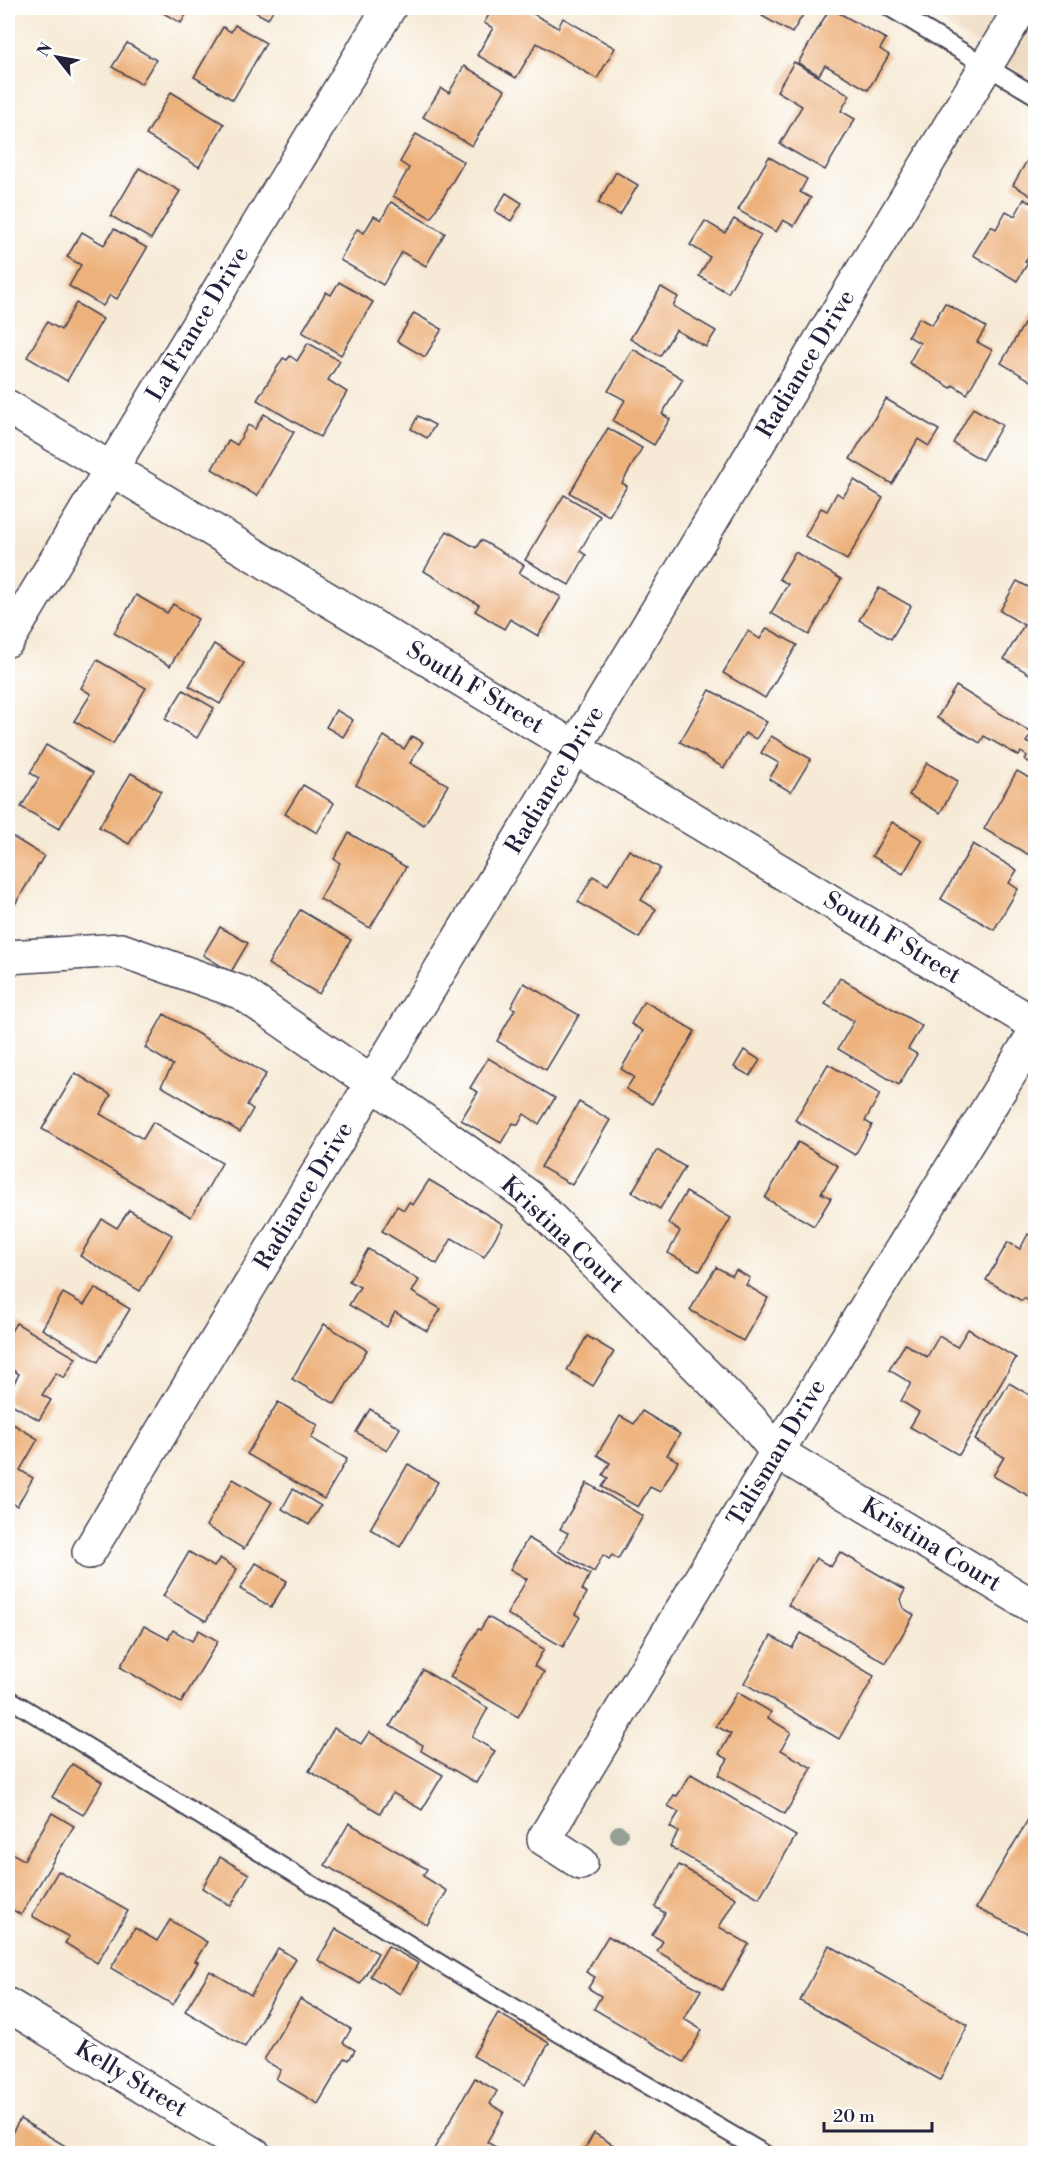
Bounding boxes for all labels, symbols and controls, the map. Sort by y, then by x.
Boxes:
north arrow [27,27,87,87]
text: N [33,39,57,60]
street label: La France Drive [140,241,256,407]
street label: Radiance Drive [750,284,862,444]
street label: South F Street [401,635,550,741]
street label: Radiance Drive [499,700,611,860]
street label: South F Street [818,885,967,991]
street label: Radiance Drive [248,1116,360,1276]
street label: Kristina Court [494,1170,630,1300]
street label: Talisman Drive [721,1374,833,1532]
street label: Kristina Court [856,1491,1007,1599]
street label: Kelly Street [69,2034,193,2124]
scale bar [824,2095,932,2133]
text: 20 m [833,2105,875,2128]

